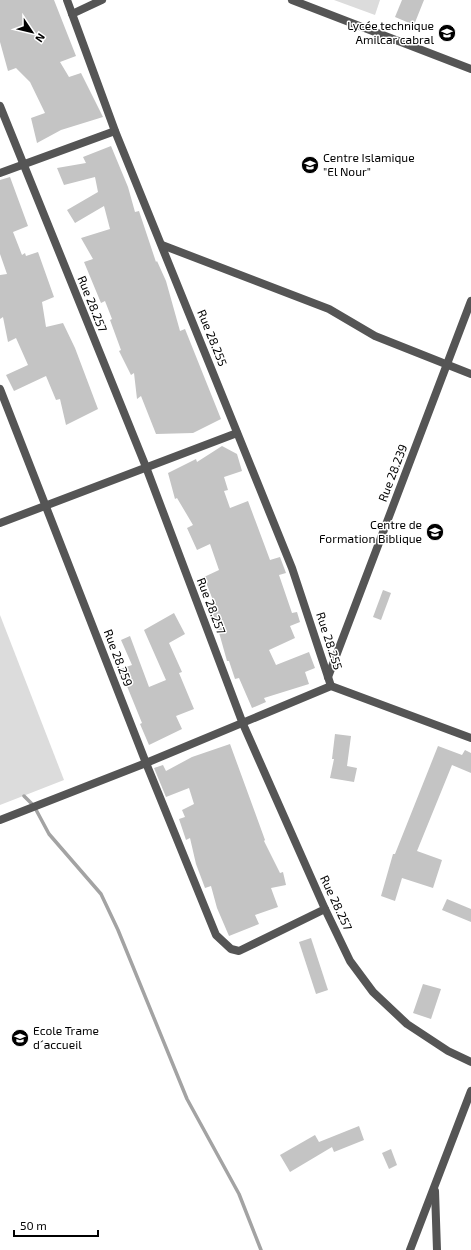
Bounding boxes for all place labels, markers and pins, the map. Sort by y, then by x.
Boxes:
place label: Lycée technique Amilcar cabral [347,18,434,46]
school or university icon: Lycée technique Amilcar cabral [437,23,457,43]
place label: Centre Islamique "El Nour" [323,150,415,178]
school or university icon: Centre Islamique "El Nour" [300,155,320,175]
place label: Centre de Formation Biblique [319,517,422,545]
school or university icon: Centre de Formation Biblique [425,522,445,542]
place label: Ecole Trame d´accueil [33,1023,99,1051]
school or university icon: Ecole Trame d´accueil [10,1028,30,1048]

